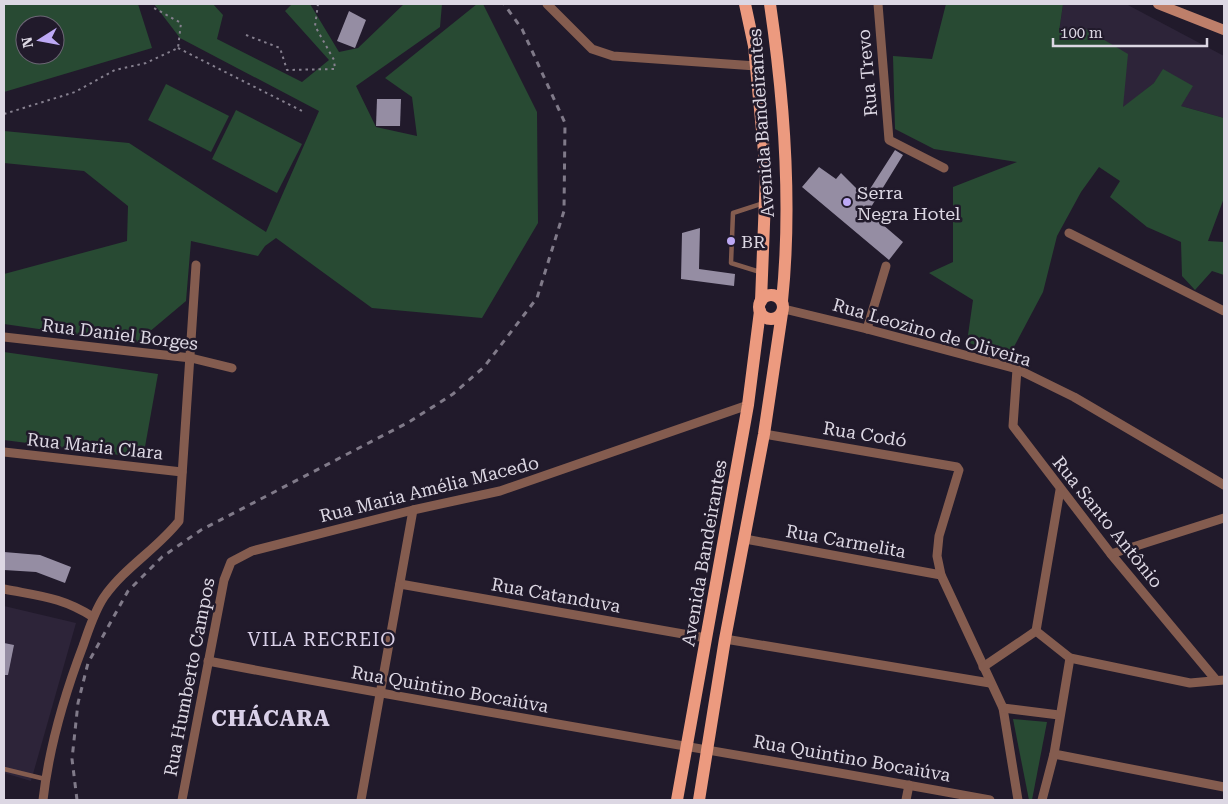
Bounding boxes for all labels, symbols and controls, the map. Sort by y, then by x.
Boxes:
north arrow [15,15,65,65]
scale bar [1053,15,1207,47]
text: 100 m [1060,24,1103,42]
street label: Avenida Bandeirantes [744,28,778,218]
street label: Rua Trevo [853,28,881,118]
text: N [18,35,36,49]
place label: Serra Negra Hotel [857,182,961,224]
marker: Serra Negra Hotel [841,196,853,208]
place label: BR [741,231,766,252]
marker: BR [725,235,737,247]
street label: Rua Leozino de Oliveira [830,294,1034,370]
street label: Rua Daniel Borges [41,314,199,354]
street label: Rua Codó [822,417,908,451]
street label: Rua Maria Clara [26,428,164,464]
street label: Rua Maria Amélia Macedo [317,452,541,526]
street label: Rua Santo Antônio [1049,452,1167,592]
street label: Avenida Bandeirantes [677,458,731,648]
street label: Rua Carmelita [784,520,908,562]
street label: Rua Catanduva [490,573,622,617]
street label: Rua Humberto Campos [159,576,219,778]
district label: VILA RECREIO [248,628,396,651]
street label: Rua Quintino Bocaiúva [350,661,551,717]
district label: CHÁCARA [211,704,331,731]
street label: Rua Quintino Bocaiúva [752,730,953,786]

